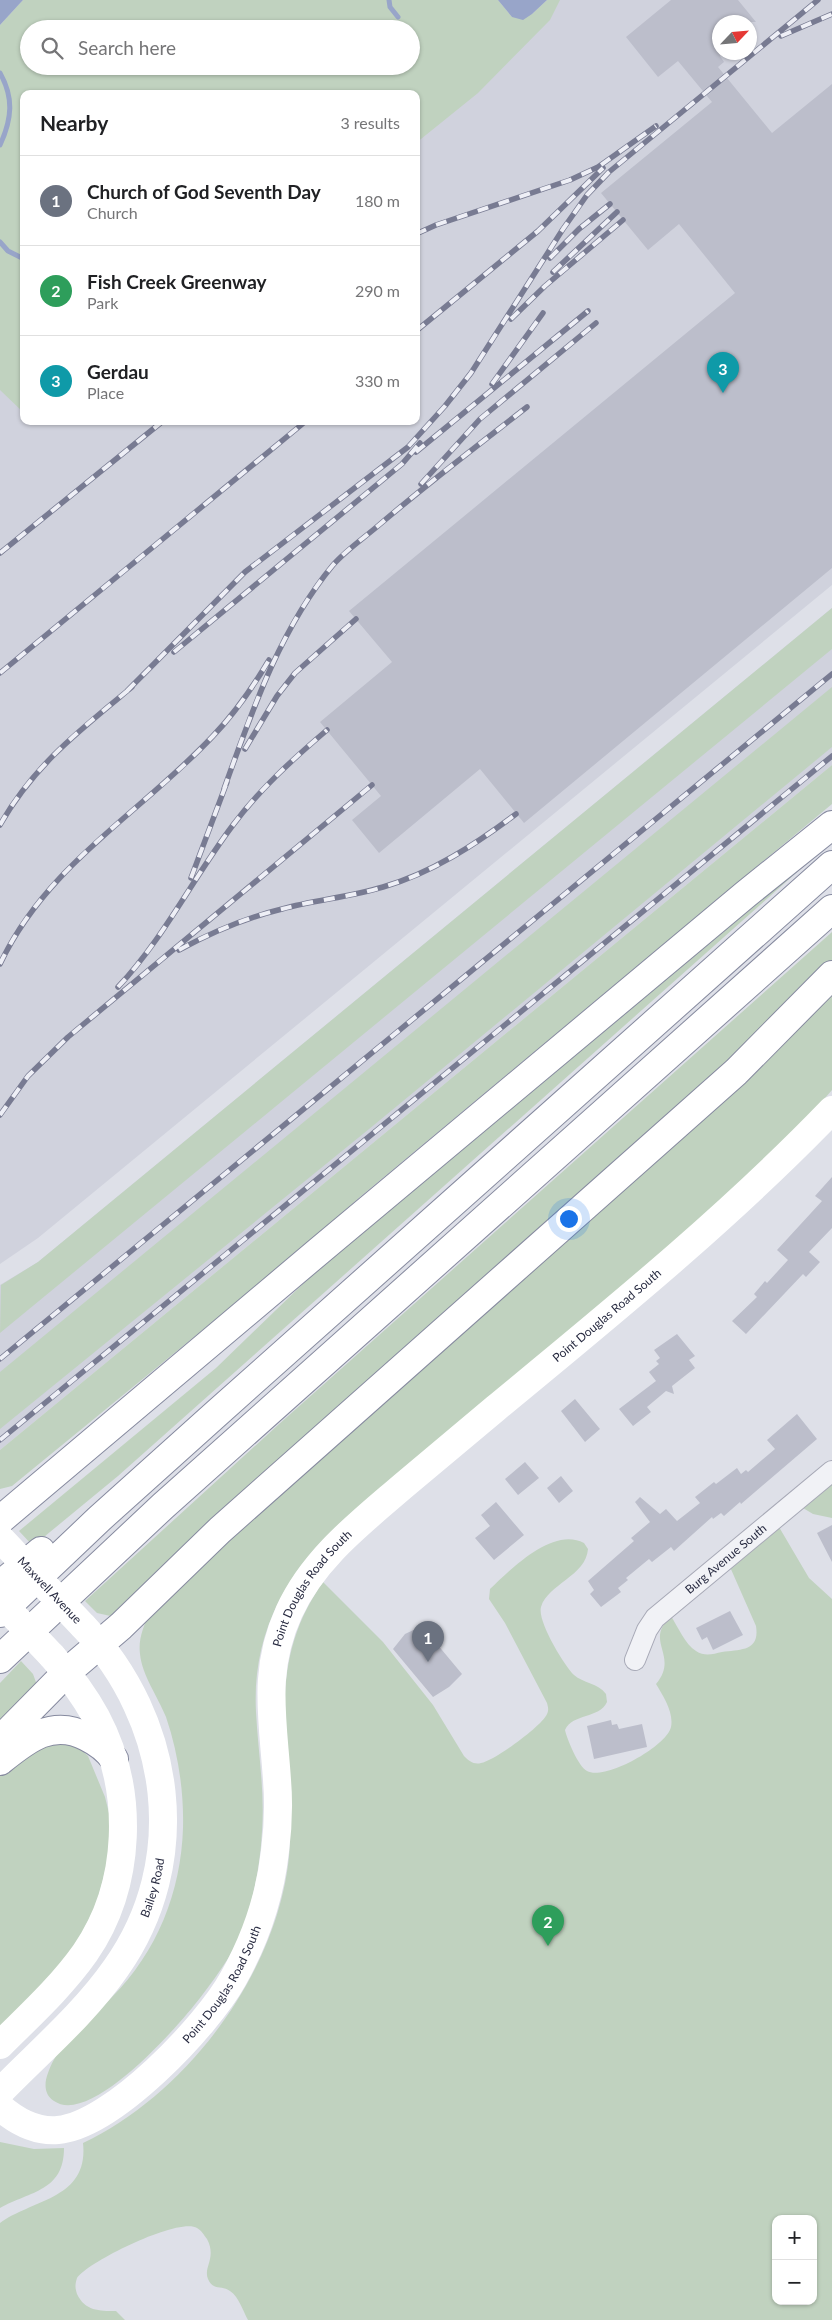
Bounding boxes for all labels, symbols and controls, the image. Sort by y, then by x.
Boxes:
north arrow [712,15,757,60]
search box [20,20,420,75]
icon: search [38,34,66,62]
text: Search here [78,36,176,59]
text: Nearby [40,110,108,135]
text: 3 results [340,113,400,132]
text: Church of God Seventh Day [87,180,321,203]
text: 1 [51,191,61,210]
text: 180 m [355,191,400,210]
text: Church [87,203,138,222]
text: Fish Creek Greenway [87,270,267,293]
text: 2 [51,281,61,300]
text: 290 m [355,281,400,300]
text: Park [87,293,118,312]
pin: 3 [707,352,739,393]
text: Gerdau [87,360,149,383]
text: 3 [51,371,61,390]
text: 330 m [355,371,400,390]
text: Place [87,383,124,402]
your location [556,1206,582,1232]
street label: Point Douglas Road South [549,1265,664,1365]
street label: Burg Avenue South [682,1521,769,1597]
street label: Point Douglas Road South [269,1527,355,1648]
street label: Maxwell Avenue [15,1553,85,1627]
pin: 1 [412,1621,444,1662]
street label: Bailey Road [137,1857,167,1920]
pin: 2 [532,1905,564,1946]
street label: Point Douglas Road South [179,1923,264,2046]
map controls [772,2215,817,2305]
button: + [772,2215,817,2260]
button: − [772,2260,817,2305]

